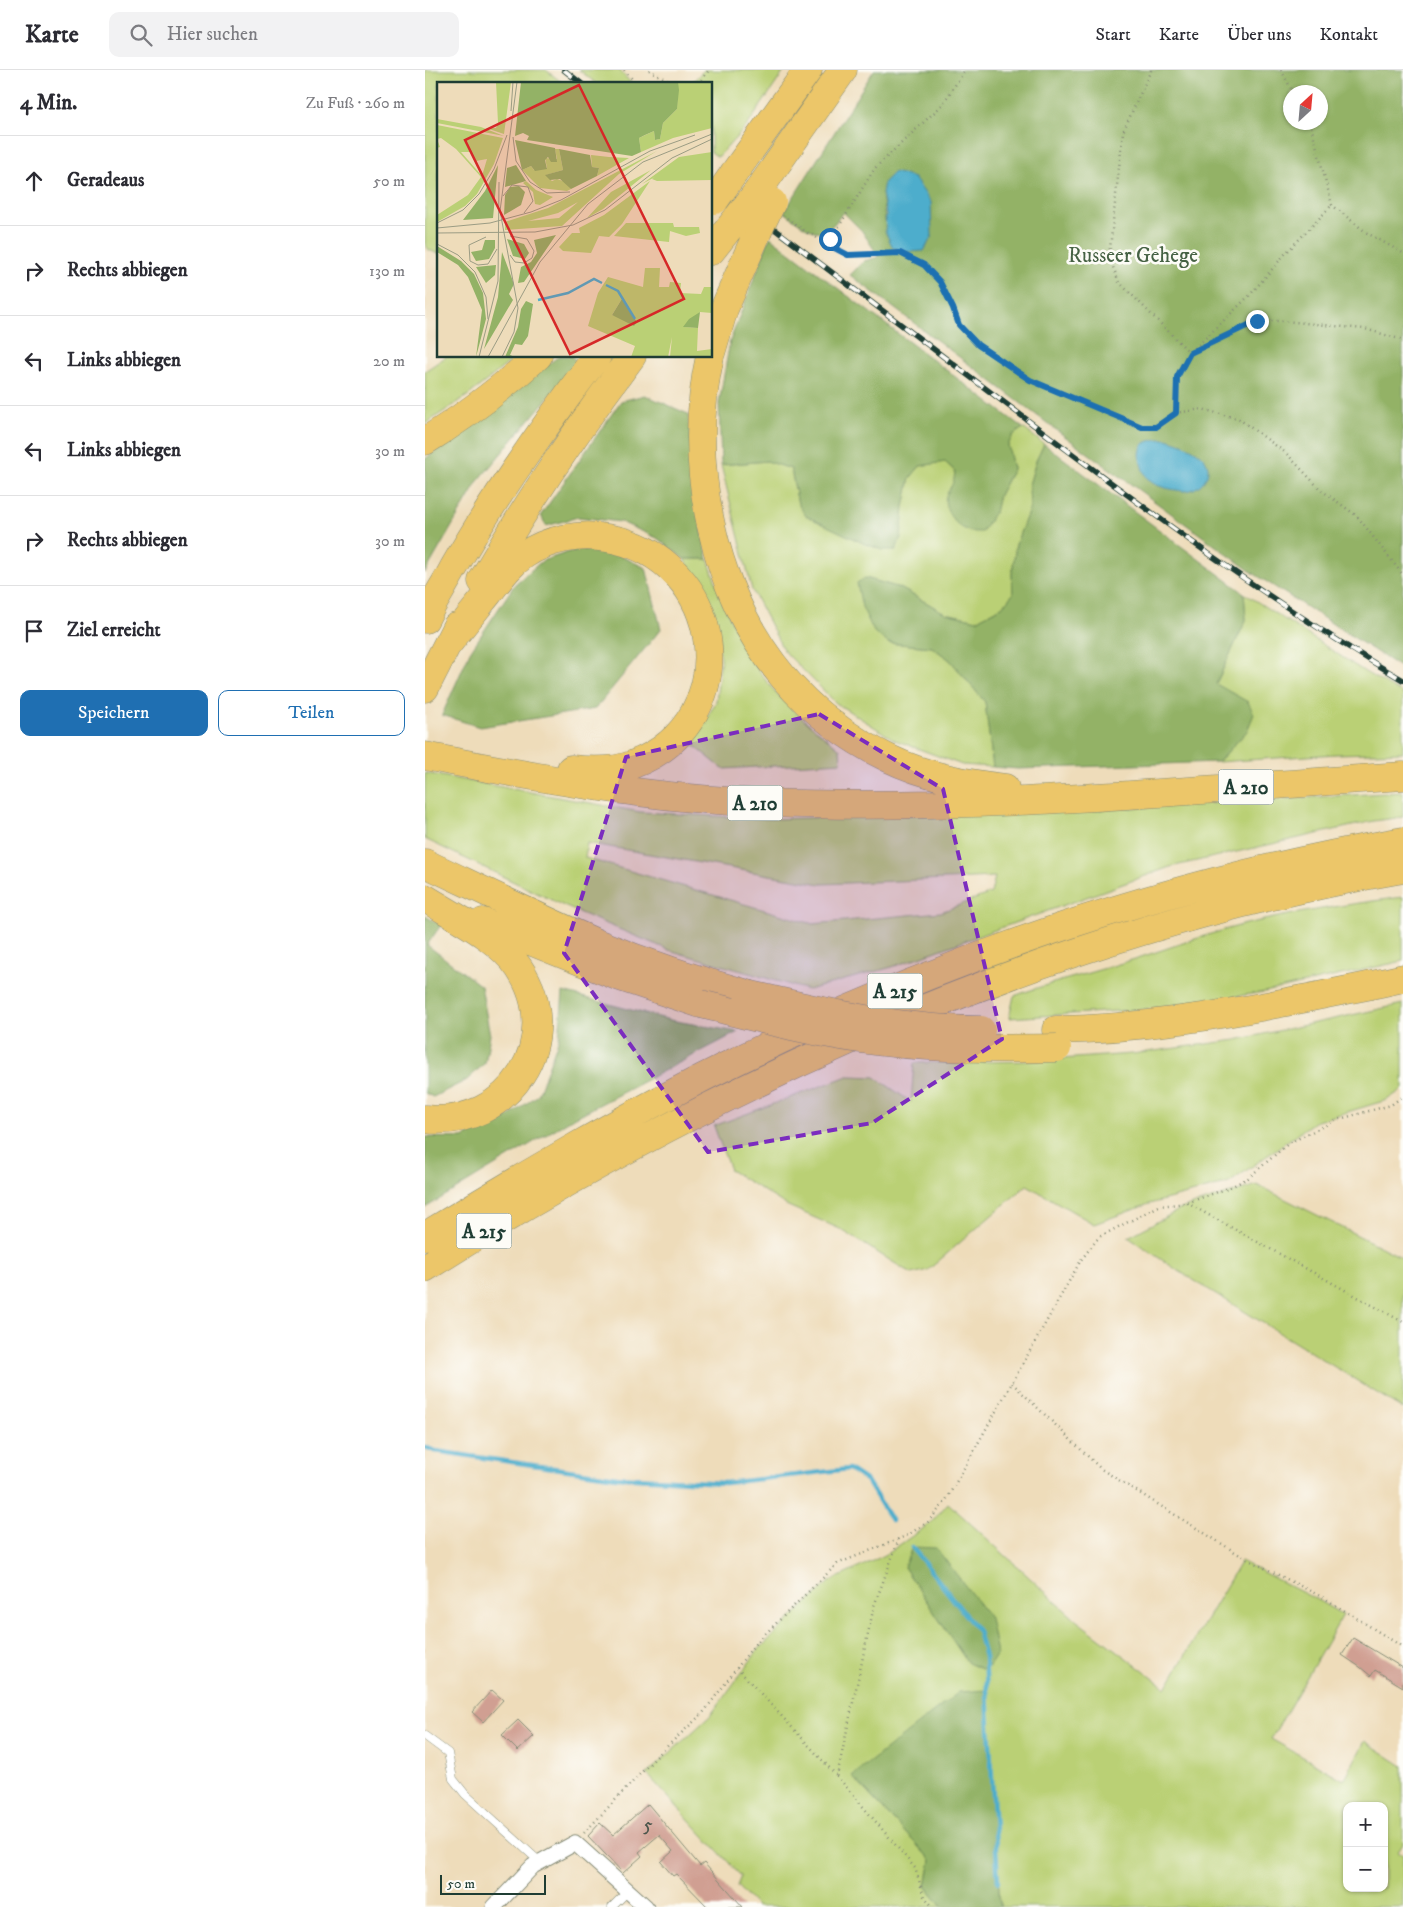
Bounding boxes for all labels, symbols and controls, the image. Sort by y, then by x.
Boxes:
search box [109,12,459,57]
text: Karte [25,20,79,50]
icon: search [127,21,155,49]
text: Hier suchen [167,23,258,46]
text: Start [1095,24,1131,46]
text: Karte [1159,24,1199,46]
text: Über uns [1227,24,1291,46]
text: Kontakt [1319,24,1378,46]
inset map [437,82,713,358]
north arrow [1283,85,1328,130]
text: 4 Min. [20,90,77,116]
text: Zu Fuß · 260 m [306,93,405,113]
icon: ahead [20,167,48,195]
text: Geradeaus [67,169,144,192]
text: 50 m [373,171,405,191]
route start [819,228,842,251]
park label: Russeer Gehege [1068,243,1198,269]
icon: right [20,257,48,285]
text: Rechts abbiegen [67,259,188,282]
text: 130 m [369,261,405,281]
route end [1246,310,1269,333]
icon: left [20,347,48,375]
text: Links abbiegen [67,349,181,372]
text: 20 m [373,351,405,371]
icon: left [20,437,48,465]
text: Links abbiegen [67,439,181,462]
text: 30 m [375,441,405,461]
icon: right [20,527,48,555]
text: Rechts abbiegen [67,529,188,552]
text: 30 m [375,531,405,551]
icon: arrive [20,617,48,645]
text: Ziel erreicht [67,619,161,642]
button: Speichern [20,690,208,736]
button: Teilen [218,690,405,736]
road number: A 210 [1219,770,1273,804]
road number: A 210 [727,786,783,820]
road number: A 215 [867,974,923,1008]
road number: A 215 [457,1214,511,1248]
map controls [1343,1802,1388,1892]
button: + [1343,1802,1388,1847]
house number: 5 [643,1814,653,1837]
button: − [1343,1847,1388,1892]
scale bar [440,1872,546,1895]
text: 50 m [447,1875,475,1893]

